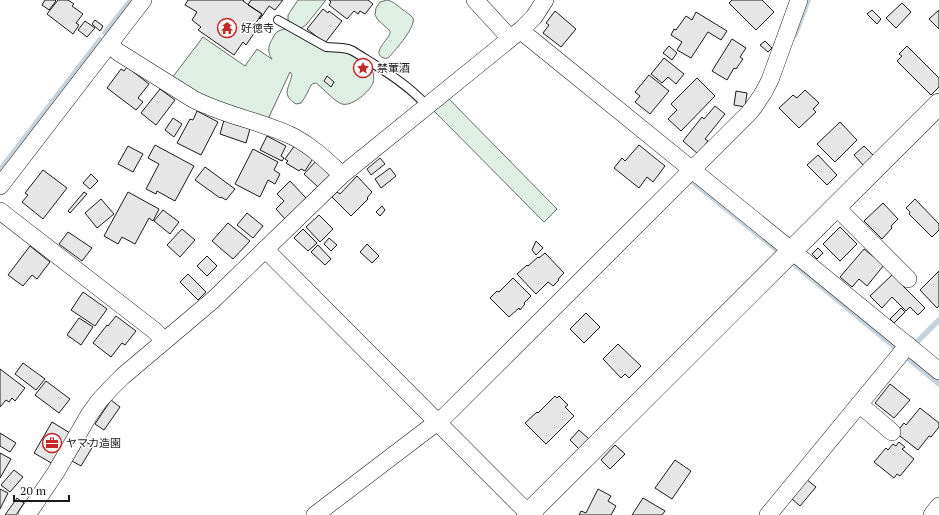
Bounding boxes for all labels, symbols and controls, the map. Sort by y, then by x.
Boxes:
temple icon: 好徳寺 [216,17,238,39]
place label: 好徳寺 [241,21,274,35]
place icon: 禁葷酒 [352,57,374,79]
place label: 禁葷酒 [377,61,410,75]
office icon: ヤマカ造園 [41,432,63,454]
place label: ヤマカ造園 [66,436,121,450]
scale bar [14,477,69,503]
text: 20 m [20,483,47,498]

